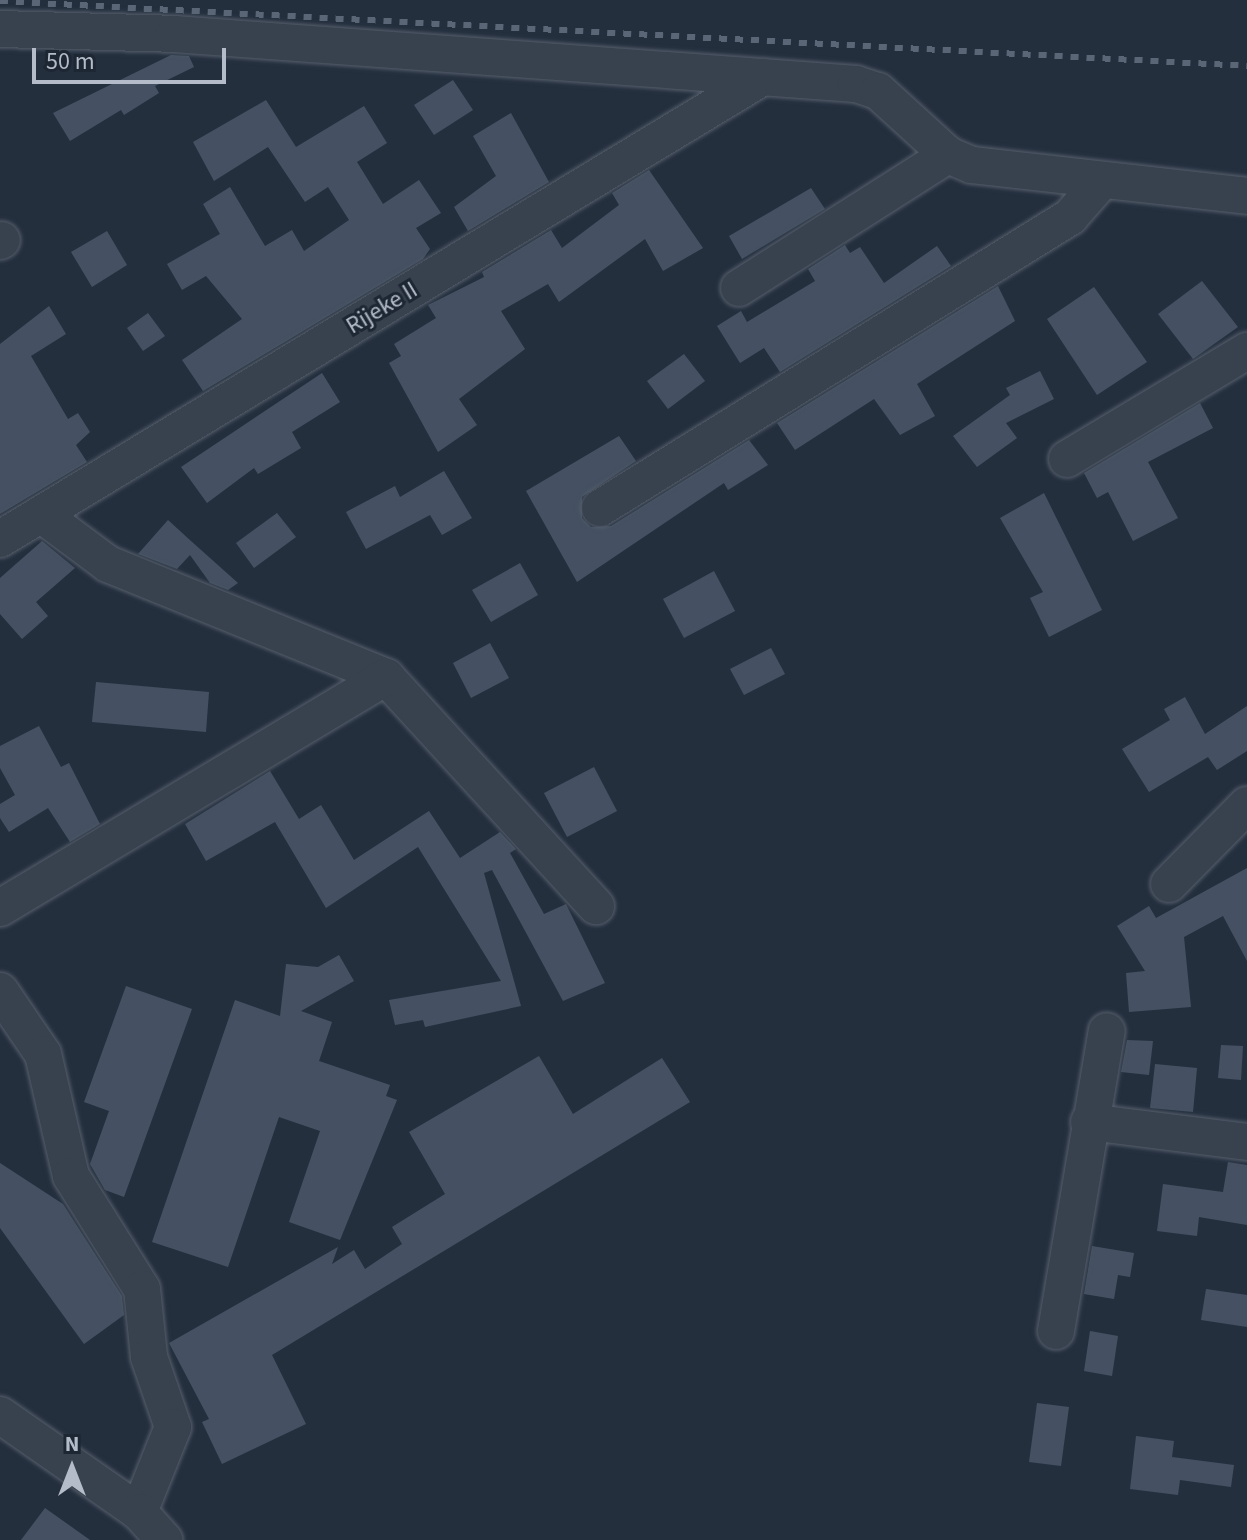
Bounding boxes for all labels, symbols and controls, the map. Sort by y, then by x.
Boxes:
scale bar [36,32,230,82]
text: 50 m [46,44,95,79]
street label: Rijeke II [341,276,423,340]
north arrow [32,1428,112,1508]
text: N [65,1428,79,1460]

